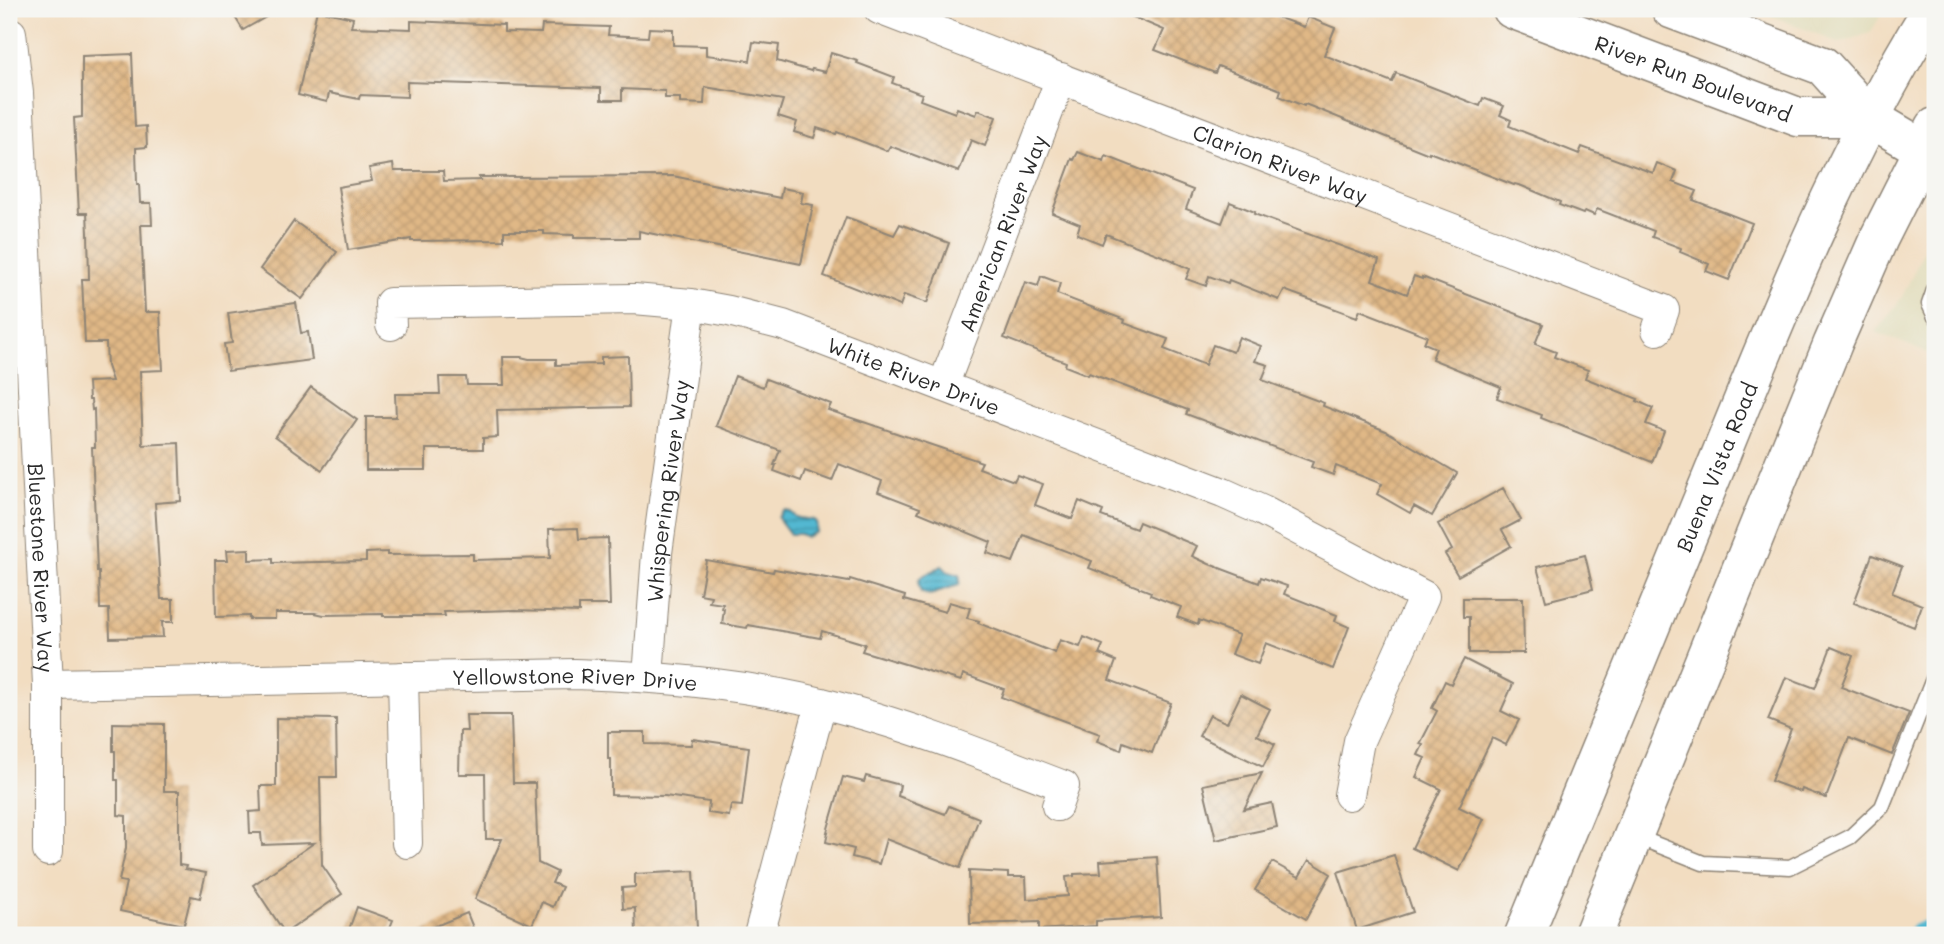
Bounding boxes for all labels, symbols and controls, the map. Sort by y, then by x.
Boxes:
street label: River Run Boulevard [1591,28,1796,127]
street label: Clarion River Way [1189,117,1372,209]
street label: American River Way [952,130,1052,335]
street label: White River Drive [824,330,1004,420]
street label: Whispering River Way [640,378,694,603]
street label: Buena Vista Road [1669,378,1762,555]
street label: Bluestone River Way [23,462,61,673]
street label: Yellowstone River Drive [452,660,699,695]

